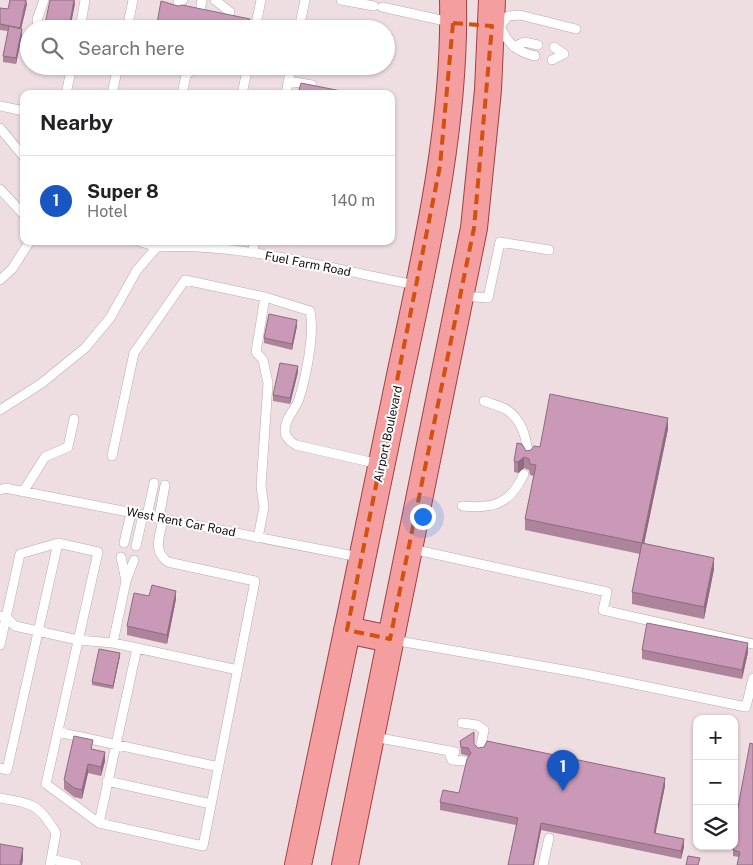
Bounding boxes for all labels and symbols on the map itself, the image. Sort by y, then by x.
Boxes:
street label: Fuel Farm Road [264,249,352,279]
street label: Airport Boulevard [371,384,405,484]
your location [410,504,436,530]
street label: West Rent Car Road [125,505,237,539]
pin: 1 [547,750,579,791]

